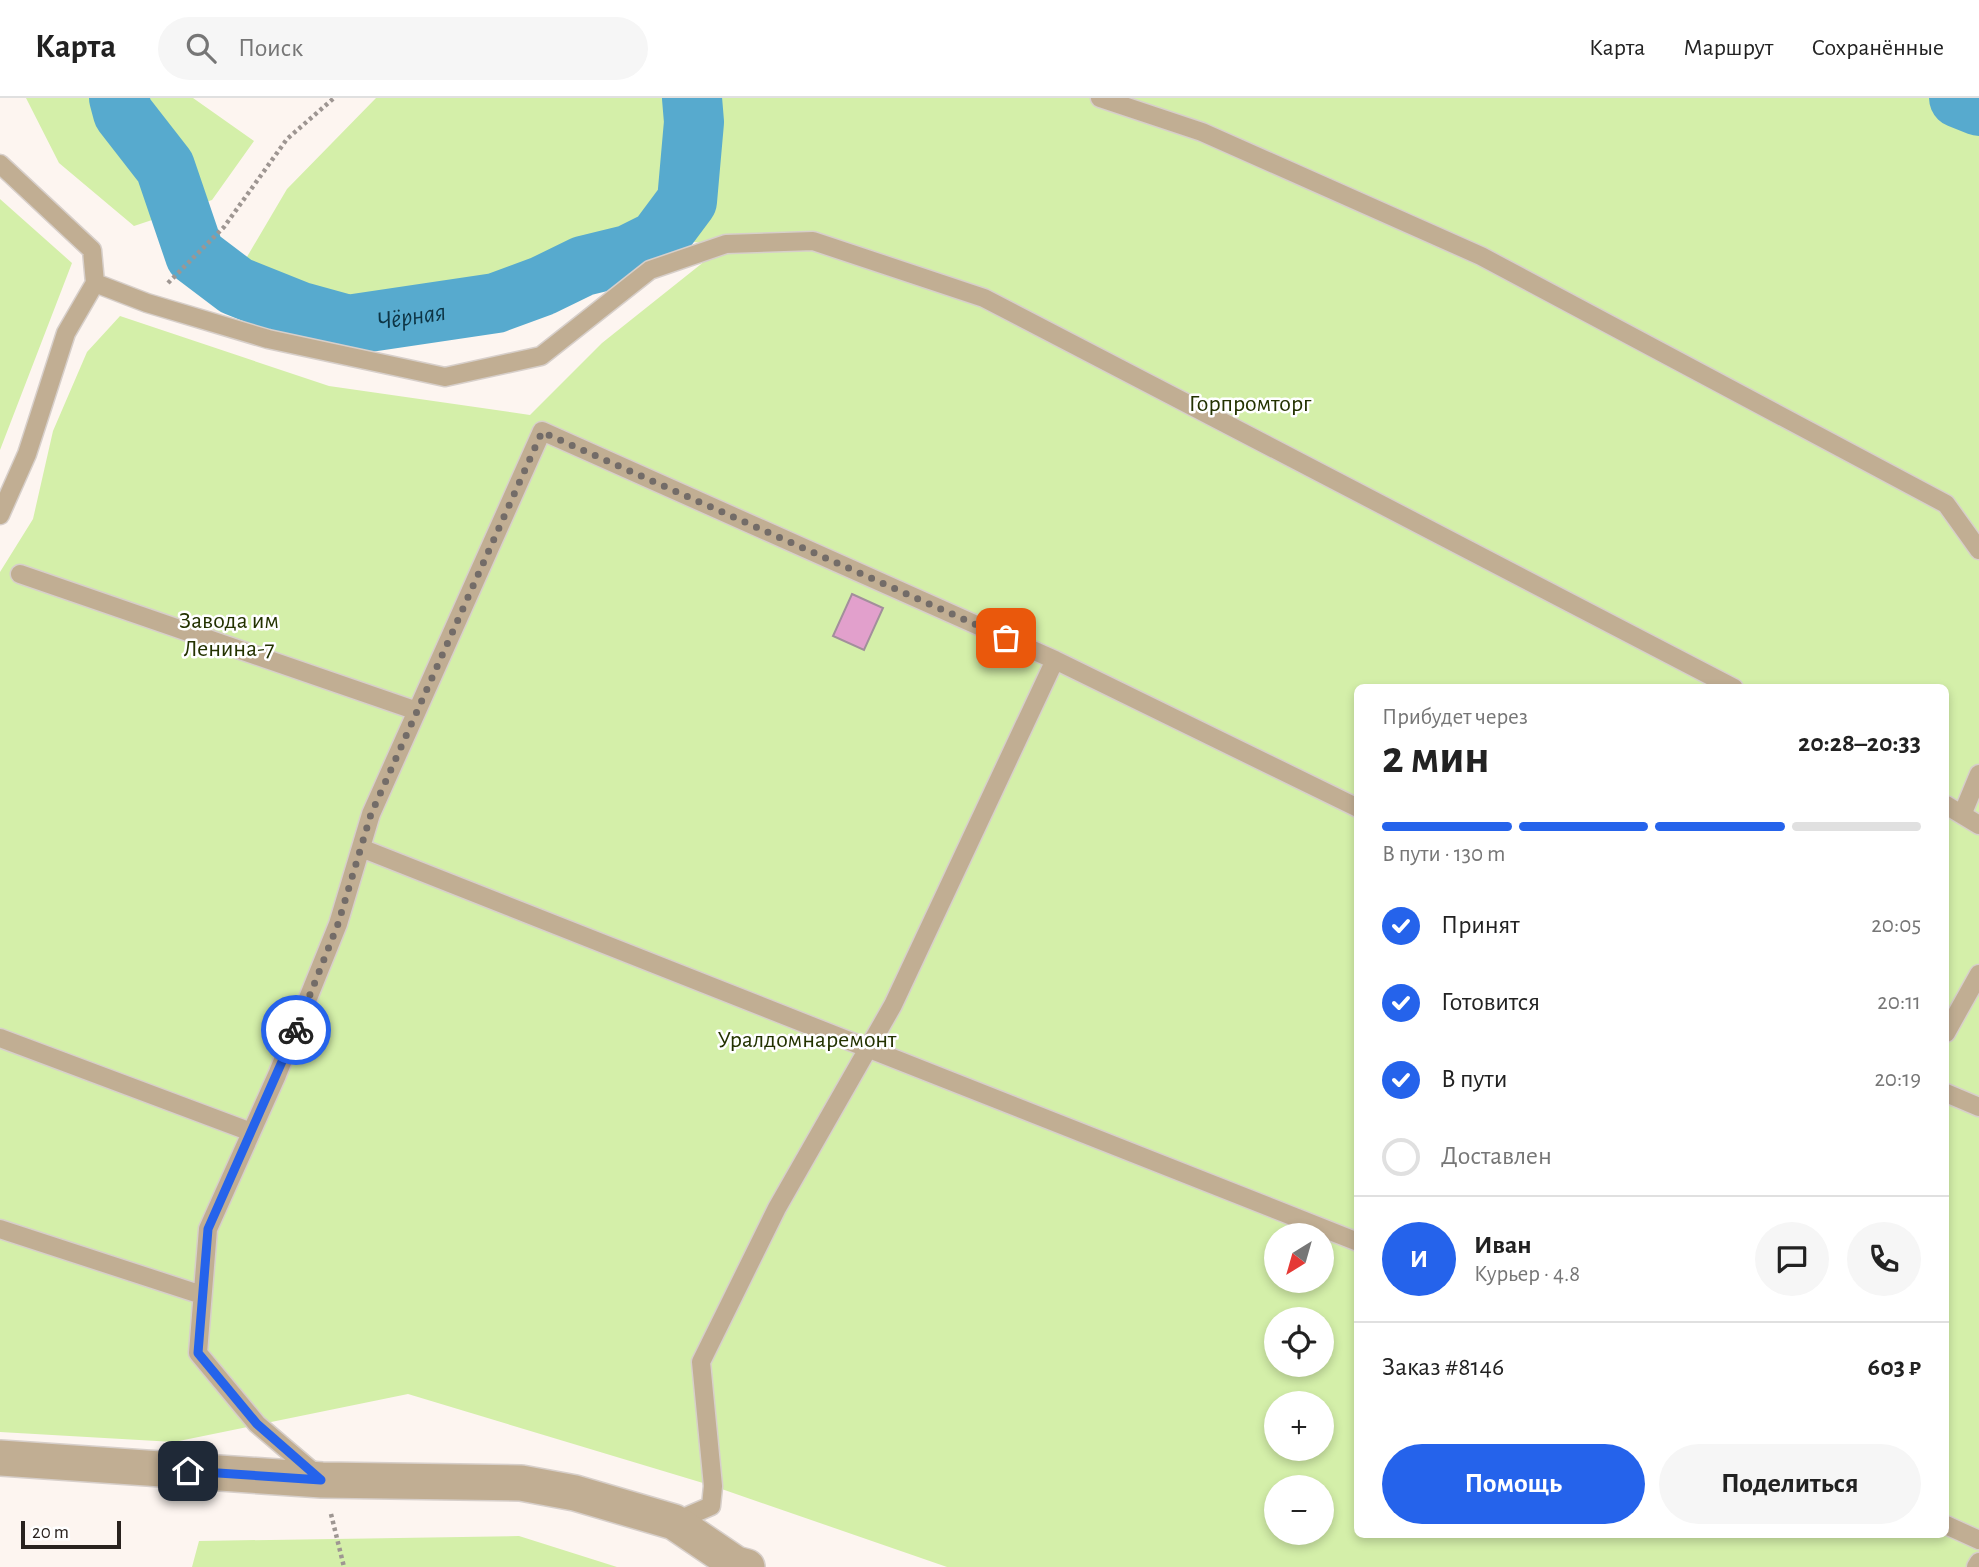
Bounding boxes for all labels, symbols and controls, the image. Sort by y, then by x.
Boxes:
search box [158,17,648,80]
icon: search [182,29,220,67]
text: Карта [35,31,116,64]
text: Поиск [238,35,303,61]
text: Карта [1589,36,1645,60]
text: Маршрут [1683,36,1773,60]
text: Сохранённые [1811,36,1944,60]
water label: Чёрная [375,299,448,335]
park label: Горпромторг [1189,392,1312,416]
pin [976,608,1036,668]
park label: Завода им Ленина-7 [179,609,279,661]
icon: bag [987,619,1025,657]
text: Прибудет через [1382,706,1528,729]
text: 20:28–20:33 [1798,730,1921,756]
text: 2 мин [1382,735,1490,781]
text: В пути · 130 m [1382,843,1505,866]
icon: check [1382,907,1420,945]
text: Принят [1441,912,1520,938]
text: 20:05 [1871,914,1921,937]
icon: check [1382,984,1420,1022]
text: Готовится [1441,989,1540,1015]
text: 20:11 [1877,991,1921,1014]
courier [261,995,331,1065]
icon: bike [277,1011,315,1049]
park label: Уралдомнаремонт [718,1028,897,1052]
icon: check [1382,1061,1420,1099]
text: В пути [1441,1066,1507,1092]
text: 20:19 [1874,1068,1921,1091]
text: Доставлен [1441,1143,1552,1169]
button: chat [1755,1222,1829,1296]
button: phone [1847,1222,1921,1296]
north arrow [1264,1223,1334,1293]
map controls [1264,1223,1334,1545]
text: Иван [1474,1232,1532,1258]
text: И [1410,1246,1428,1272]
text: Курьер · 4.8 [1474,1263,1580,1286]
button: locate [1264,1307,1334,1377]
text: Заказ #8146 [1382,1354,1504,1380]
text: 603 ₽ [1868,1354,1921,1380]
button: + [1264,1391,1334,1461]
pin [158,1441,218,1501]
button: Помощь [1382,1444,1645,1524]
button: Поделиться [1659,1444,1921,1524]
icon: home [169,1452,207,1490]
button: − [1264,1475,1334,1545]
scale bar [21,1518,121,1550]
text: 20 m [32,1523,69,1542]

